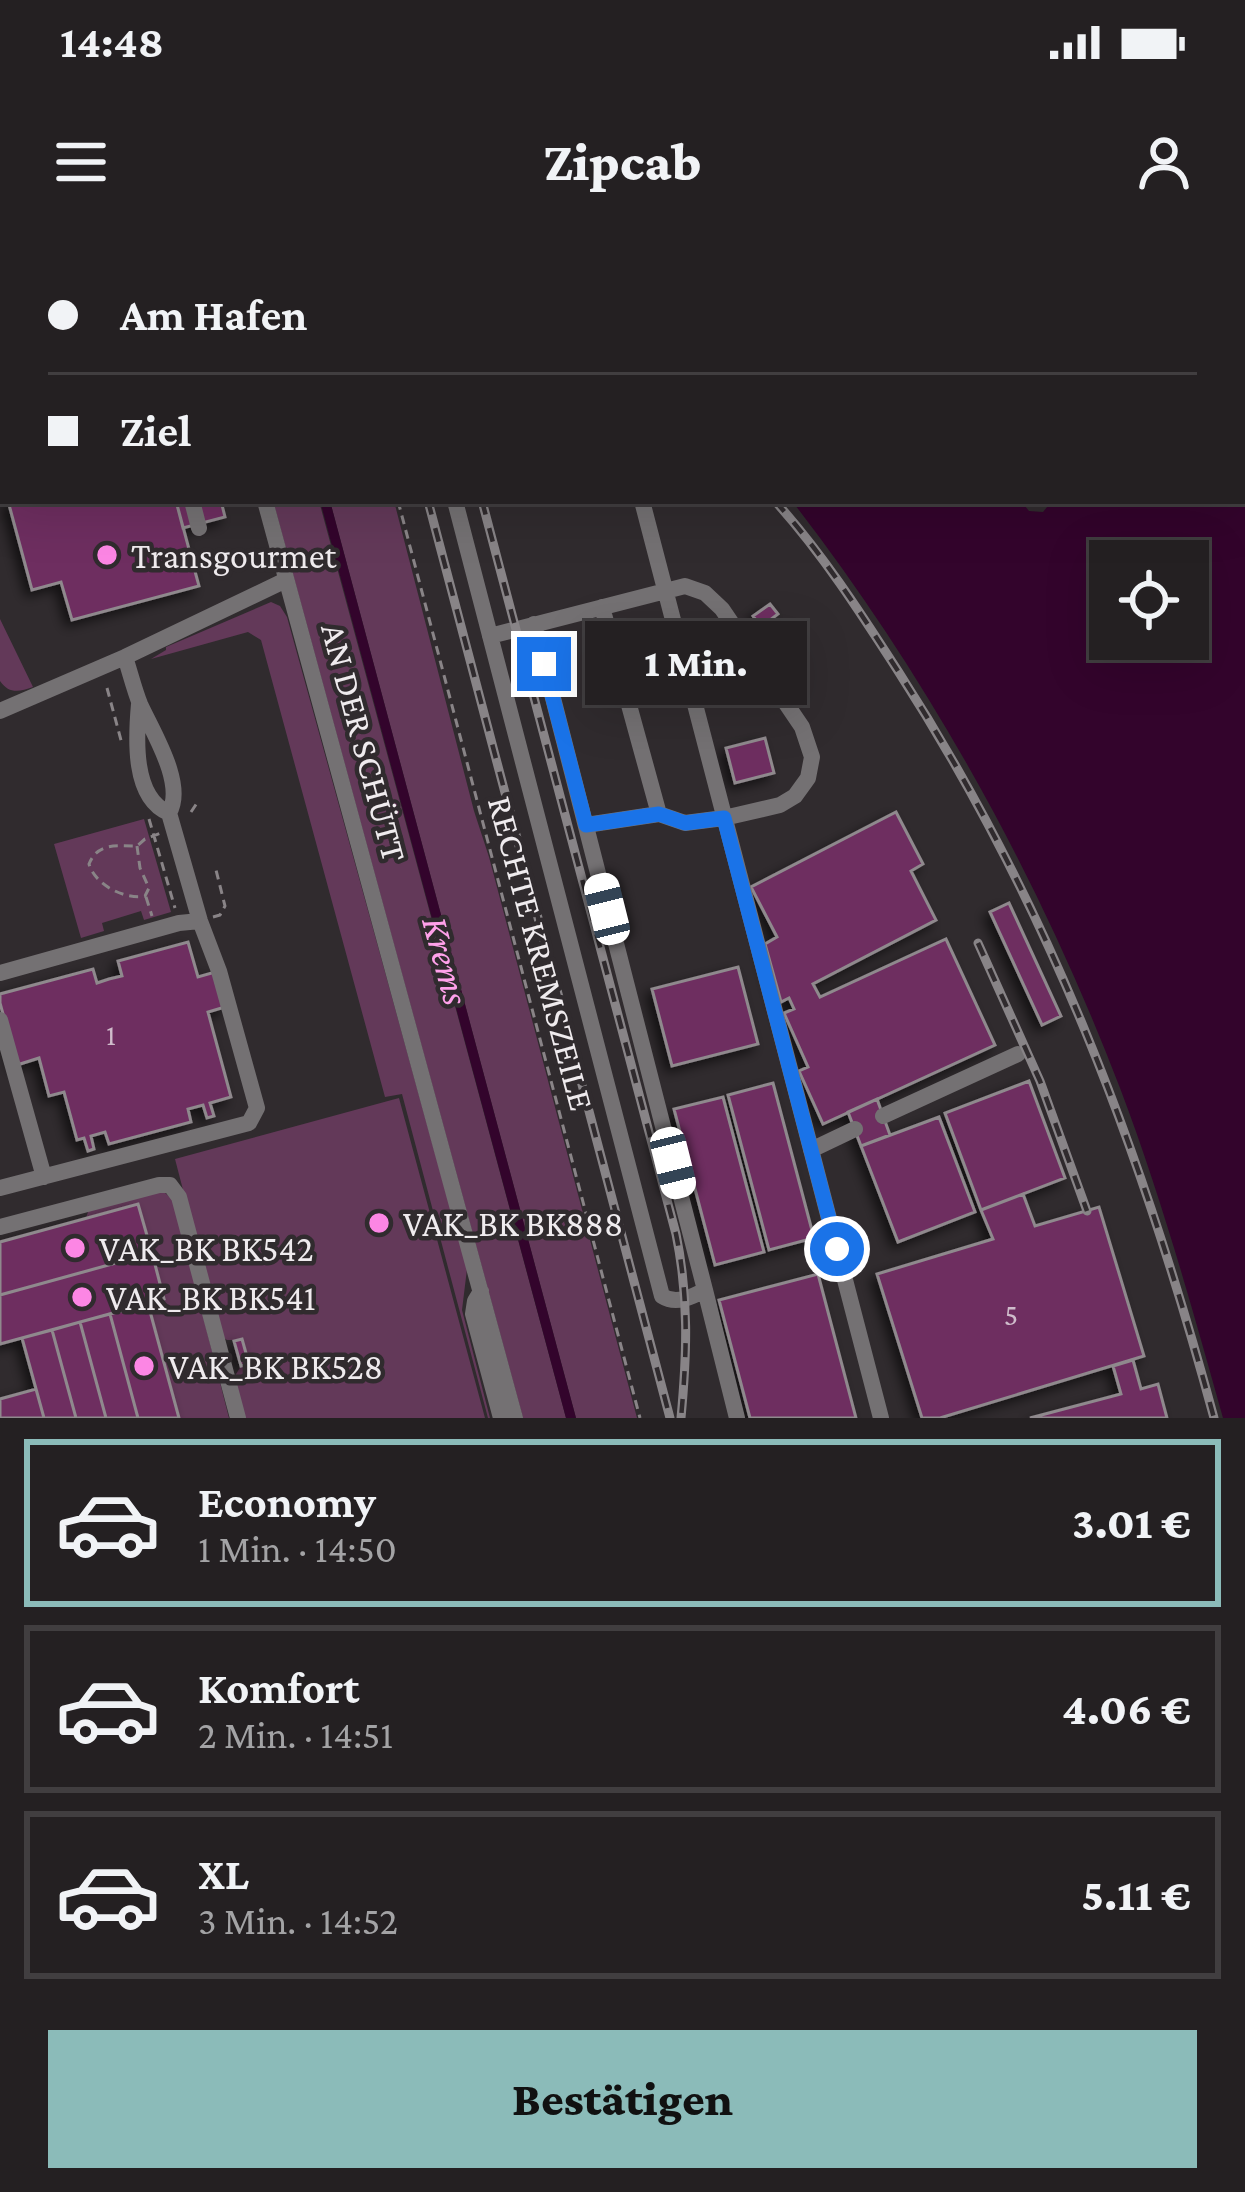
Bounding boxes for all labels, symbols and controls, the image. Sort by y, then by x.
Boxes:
text: 14:48 [60,17,164,67]
icon: menu [48,129,114,195]
icon: person [1131,129,1197,195]
text: Zipcab [543,132,702,192]
text: Am Hafen [120,290,307,340]
text: Ziel [120,406,191,456]
place label: Transgourmet [131,536,338,576]
map controls [1089,540,1209,660]
button: locate [1089,540,1209,660]
marker: Transgourmet [94,542,120,568]
street label: AN DER SCHÜTT [313,619,415,866]
callout: 1 Min. [586,622,808,706]
route end [517,637,571,691]
text: 1 Min. [644,641,748,684]
street label: RECHTE KREMSZEILE [480,792,602,1115]
car [581,870,633,948]
water label: Krems [414,911,479,1009]
house number: 1 [106,1018,116,1051]
car [647,1124,699,1202]
place label: VAK_BK BK888 [403,1204,623,1244]
marker: VAK_BK BK888 [366,1210,392,1236]
route start [810,1222,864,1276]
place label: VAK_BK BK542 [99,1229,314,1269]
marker: VAK_BK BK542 [62,1235,88,1261]
place label: VAK_BK BK541 [106,1278,316,1318]
marker: VAK_BK BK541 [69,1284,95,1310]
house number: 5 [1004,1298,1018,1331]
place label: VAK_BK BK528 [168,1347,383,1387]
marker: VAK_BK BK528 [131,1353,157,1379]
icon: car [54,1469,162,1577]
text: Economy [198,1477,376,1527]
text: 3.01 € [1072,1498,1191,1548]
text: 1 Min. · 14:50 [198,1527,397,1570]
icon: car [54,1655,162,1763]
text: Komfort [198,1663,359,1713]
text: 4.06 € [1062,1684,1191,1734]
text: 2 Min. · 14:51 [198,1713,393,1756]
icon: car [54,1841,162,1949]
text: XL [198,1849,249,1899]
text: 5.11 € [1082,1870,1191,1920]
text: 3 Min. · 14:52 [198,1899,398,1942]
button: Bestätigen [48,2030,1197,2168]

